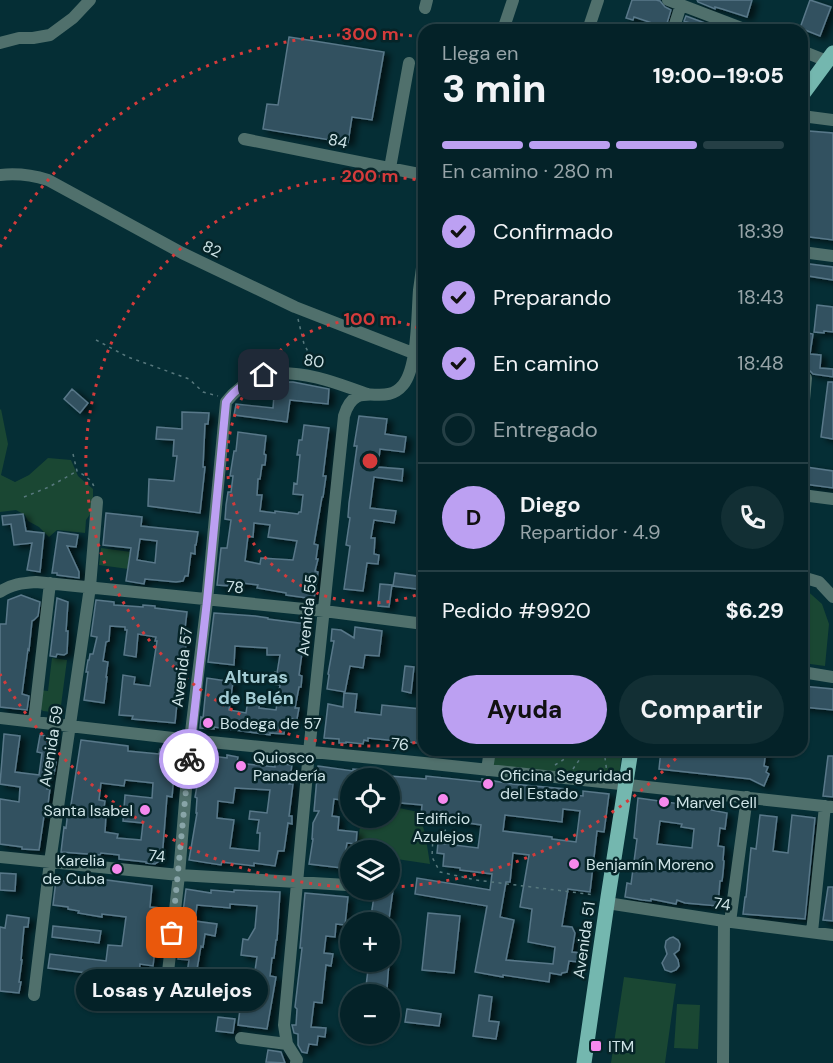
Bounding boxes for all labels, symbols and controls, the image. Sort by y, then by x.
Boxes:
text: 300 m [341,22,399,46]
text: Llega en [442,40,519,66]
text: 19:00–19:05 [653,61,784,90]
text: 3 min [442,63,547,114]
street label: 84 [326,129,350,153]
text: En camino · 280 m [442,158,613,184]
text: 200 m [342,164,398,188]
icon: check [442,215,475,248]
text: Confirmado [493,217,613,246]
text: 18:39 [738,218,784,244]
street label: 82 [199,235,225,263]
icon: check [442,281,475,314]
text: Preparando [493,283,611,312]
text: 18:43 [738,284,784,310]
text: 100 m [343,307,397,331]
icon: check [442,347,475,380]
pin [238,349,289,400]
street label: 80 [302,349,326,373]
text: En camino [493,349,599,378]
text: 18:48 [737,350,784,376]
icon: home [247,358,280,391]
text: Entregado [493,415,598,444]
centre of rings [360,451,380,471]
button: phone [721,486,784,549]
text: Diego [520,490,581,519]
text: D [466,503,481,532]
text: Repartidor · 4.9 [520,519,661,545]
street label: Avenida 55 [292,573,322,657]
street label: 78 [225,576,245,598]
text: Pedido #9920 [442,596,591,625]
text: $6.29 [725,596,784,625]
street label: Avenida 57 [167,626,197,708]
district label: Alturas de Belén [218,665,294,710]
button: Ayuda [442,675,607,744]
button: Compartir [619,675,784,744]
street label: Avenida 59 [34,704,68,788]
place label: Bodega de 57 [220,713,322,734]
marker: Bodega de 57 [201,716,215,730]
courier [159,729,219,789]
street label: 76 [390,733,410,755]
icon: bike [173,743,206,776]
place label: Quiosco Panadería [253,747,326,786]
marker: Quiosco Panadería [234,759,248,773]
place label: Oficina Seguridad del Estado [500,765,631,804]
map controls [340,768,400,1044]
button: locate [340,768,400,828]
marker: Oficina Seguridad del Estado [481,777,495,791]
marker: Edificio Azulejos [436,792,450,806]
place label: Marvel Cell [676,792,757,813]
marker: Marvel Cell [657,795,671,809]
place label: Santa Isabel [43,800,133,821]
marker: Santa Isabel [138,803,152,817]
place label: Edificio Azulejos [412,808,474,847]
button: layers [340,840,400,900]
street label: 74 [147,845,167,867]
place label: Karelia de Cuba [42,850,105,889]
place label: Benjamín Moreno [586,854,714,875]
marker: Benjamín Moreno [567,857,581,871]
marker: Karelia de Cuba [110,862,124,876]
street label: 74 [712,892,732,916]
street label: Avenida 51 [568,900,600,980]
pin [146,907,197,958]
button: + [340,912,400,972]
icon: bag [155,916,188,949]
callout: Losas y Azulejos [76,969,268,1011]
text: Losas y Azulejos [92,977,252,1003]
button: − [340,984,400,1044]
place label: ITM [608,1036,634,1057]
marker: ITM [589,1039,603,1053]

